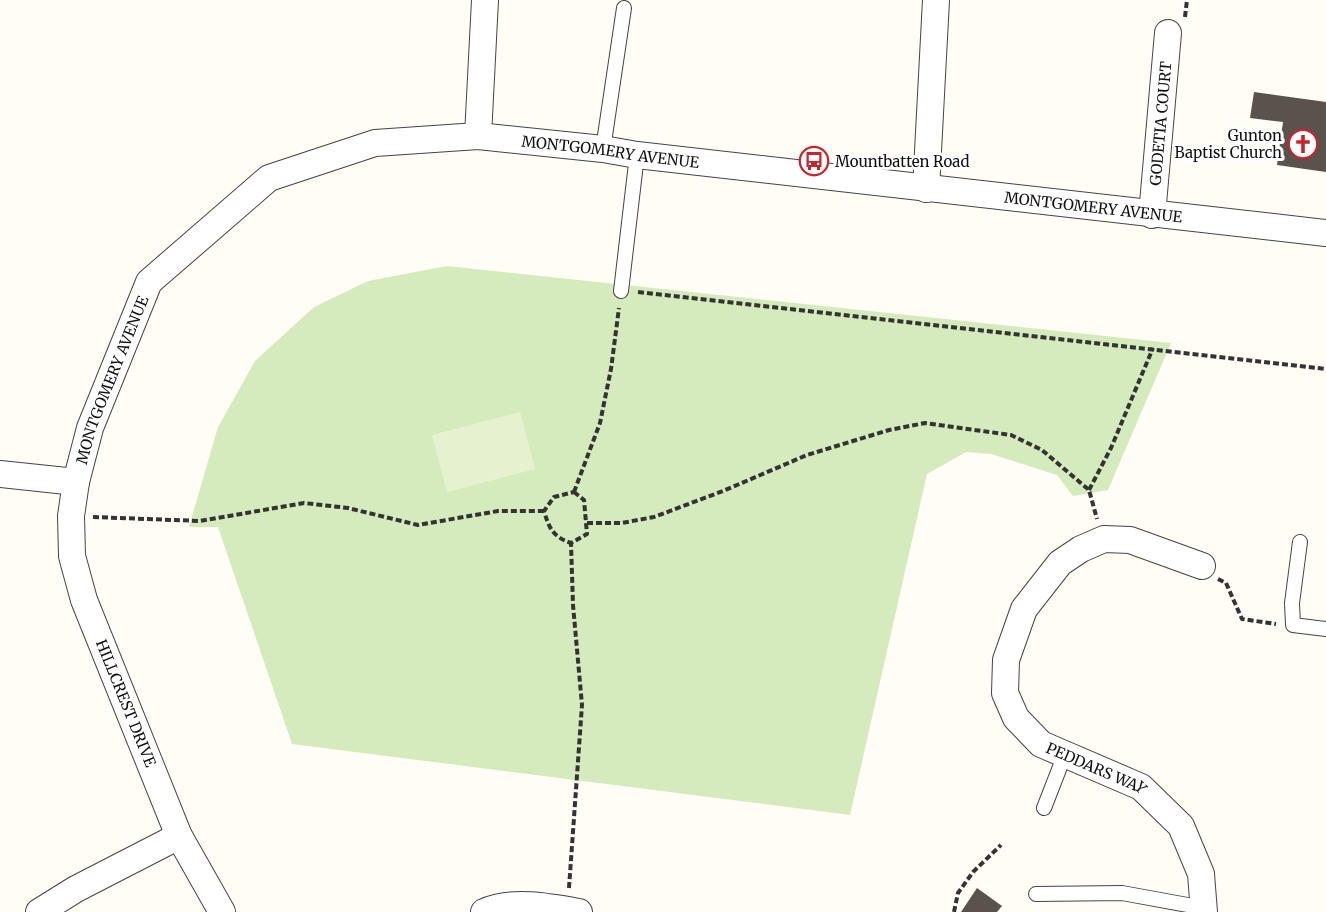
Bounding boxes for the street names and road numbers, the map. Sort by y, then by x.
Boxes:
street label: GODETIA COURT [1145,60,1175,186]
street label: MONTGOMERY AVENUE [521,131,701,172]
street label: MONTGOMERY AVENUE [1003,187,1184,226]
street label: MONTGOMERY AVENUE [72,292,152,466]
street label: HILLCREST DRIVE [92,637,160,770]
street label: PEDDARS WAY [1043,738,1151,797]

